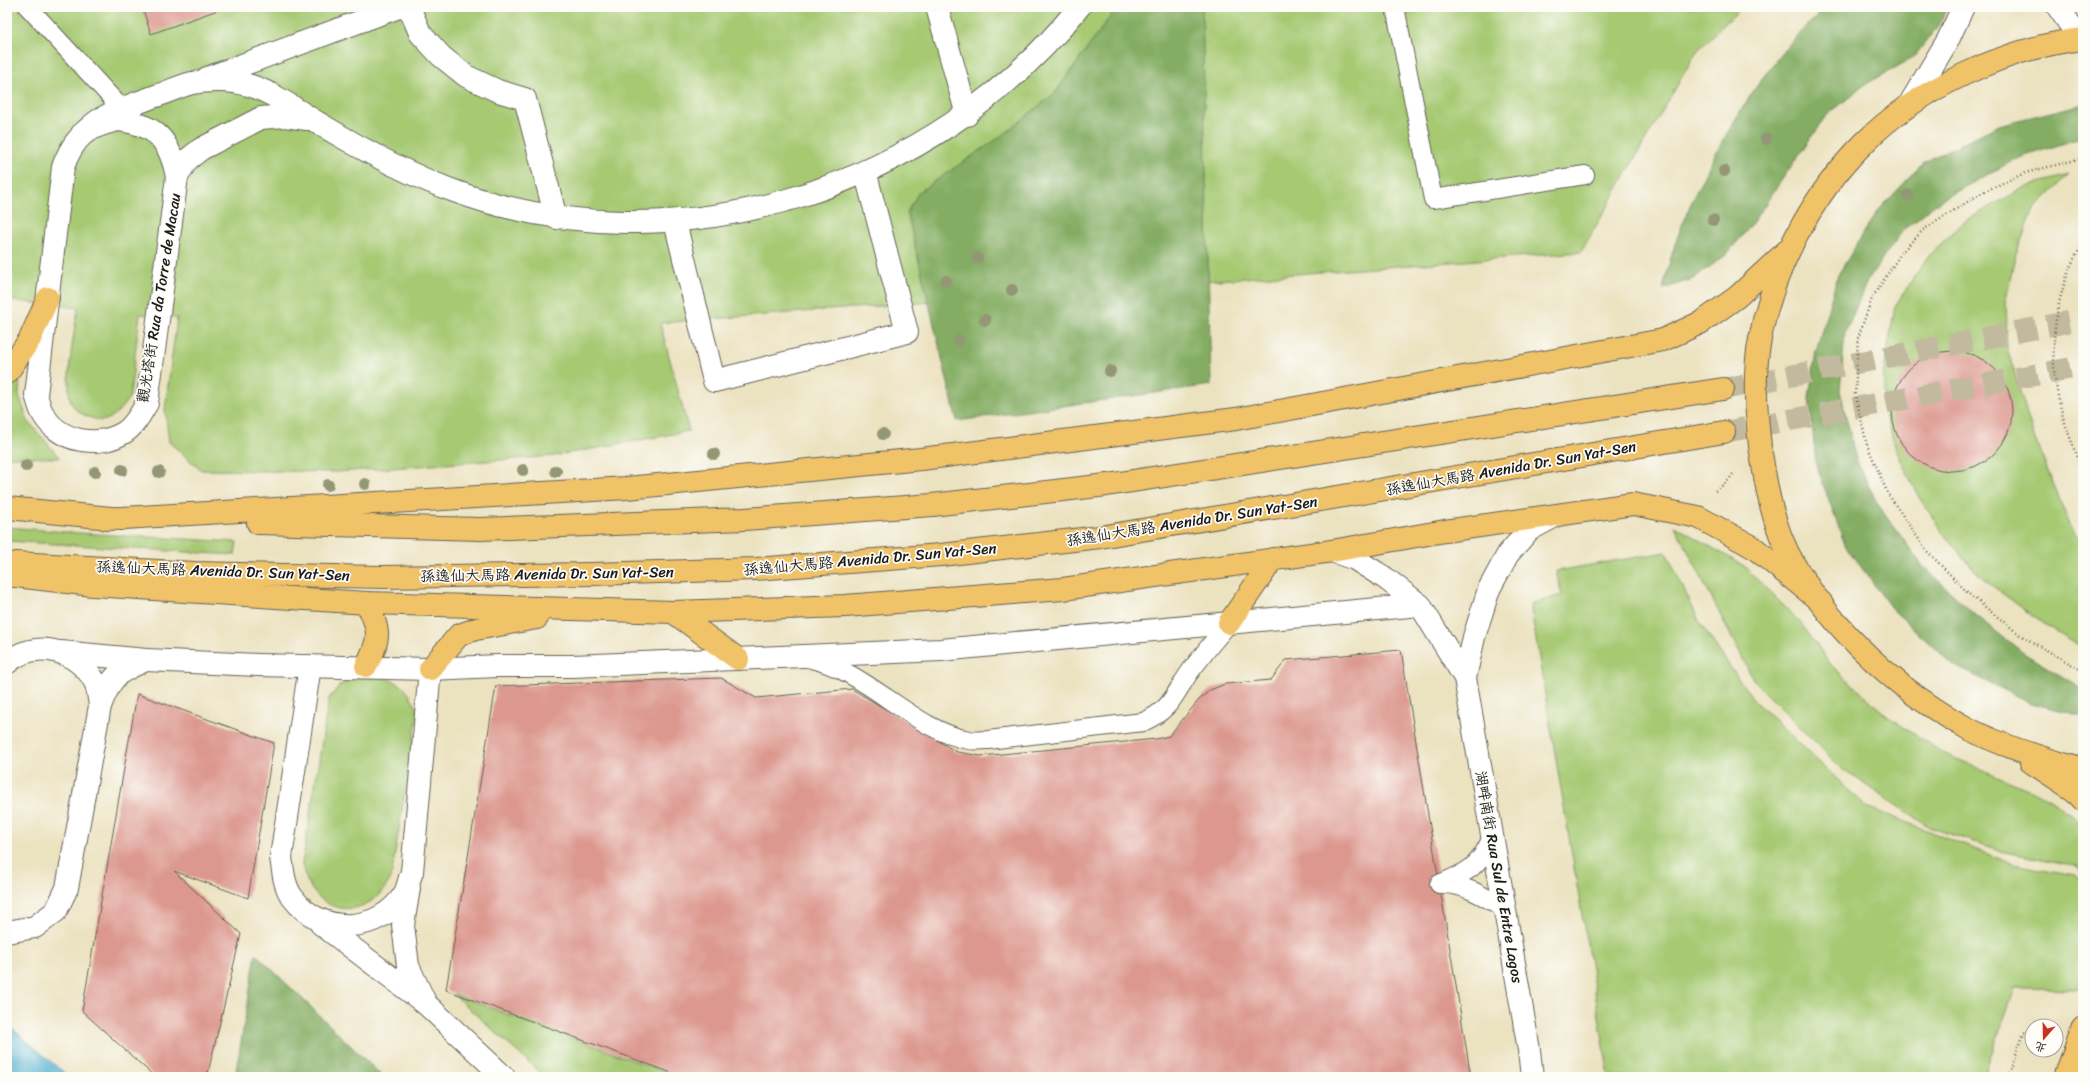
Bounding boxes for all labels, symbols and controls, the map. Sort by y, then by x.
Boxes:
street label: 觀光塔街 Rua da Torre de Macau [130,191,188,405]
street label: 孫逸仙大馬路 Avenida Dr. Sun Yat-Sen [1384,433,1638,503]
street label: 孫逸仙大馬路 Avenida Dr. Sun Yat-Sen [1065,488,1319,554]
street label: 孫逸仙大馬路 Avenida Dr. Sun Yat-Sen [742,535,998,583]
street label: 孫逸仙大馬路 Avenida Dr. Sun Yat-Sen [96,554,350,588]
street label: 孫逸仙大馬路 Avenida Dr. Sun Yat-Sen [420,559,674,589]
street label: 湖畔南街 Rua Sul de Entre Lagos [1468,769,1530,985]
north arrow [2024,1018,2064,1058]
text: 北 [2032,1036,2049,1058]

